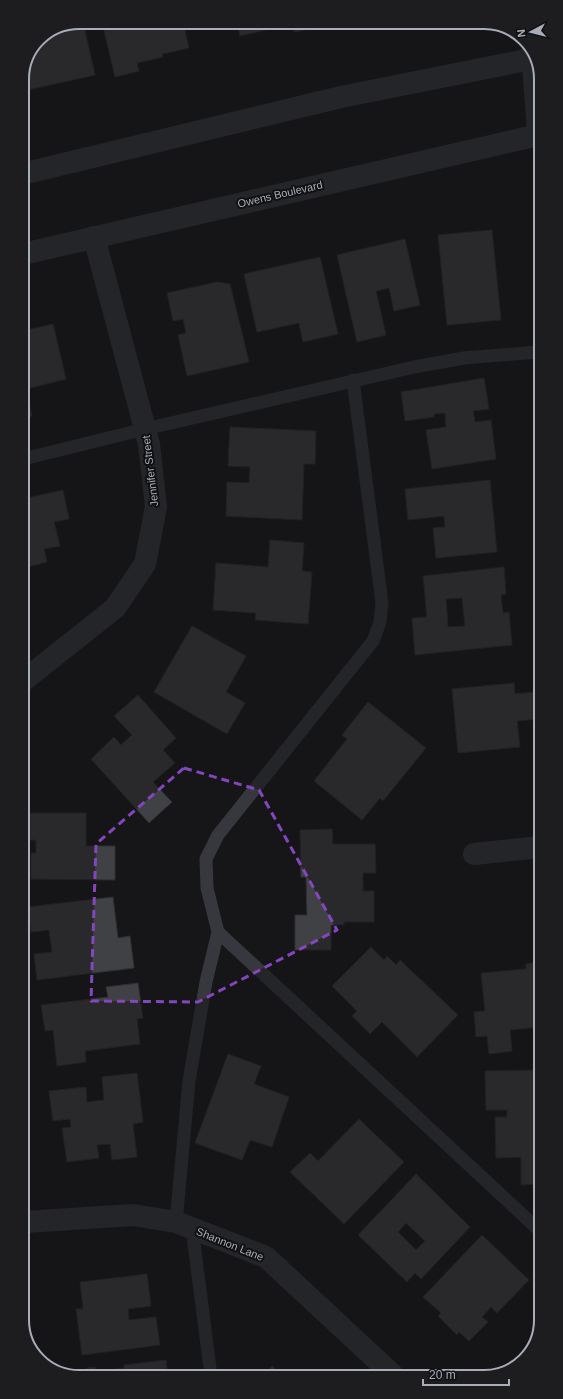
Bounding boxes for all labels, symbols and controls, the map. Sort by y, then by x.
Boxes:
north arrow [511,12,551,52]
text: N [515,28,528,38]
street label: Owens Boulevard [236,178,324,210]
street label: Jennifer Street [140,435,160,507]
street label: Shannon Lane [195,1225,265,1263]
scale bar [423,1361,509,1387]
text: 20 m [429,1368,456,1382]

